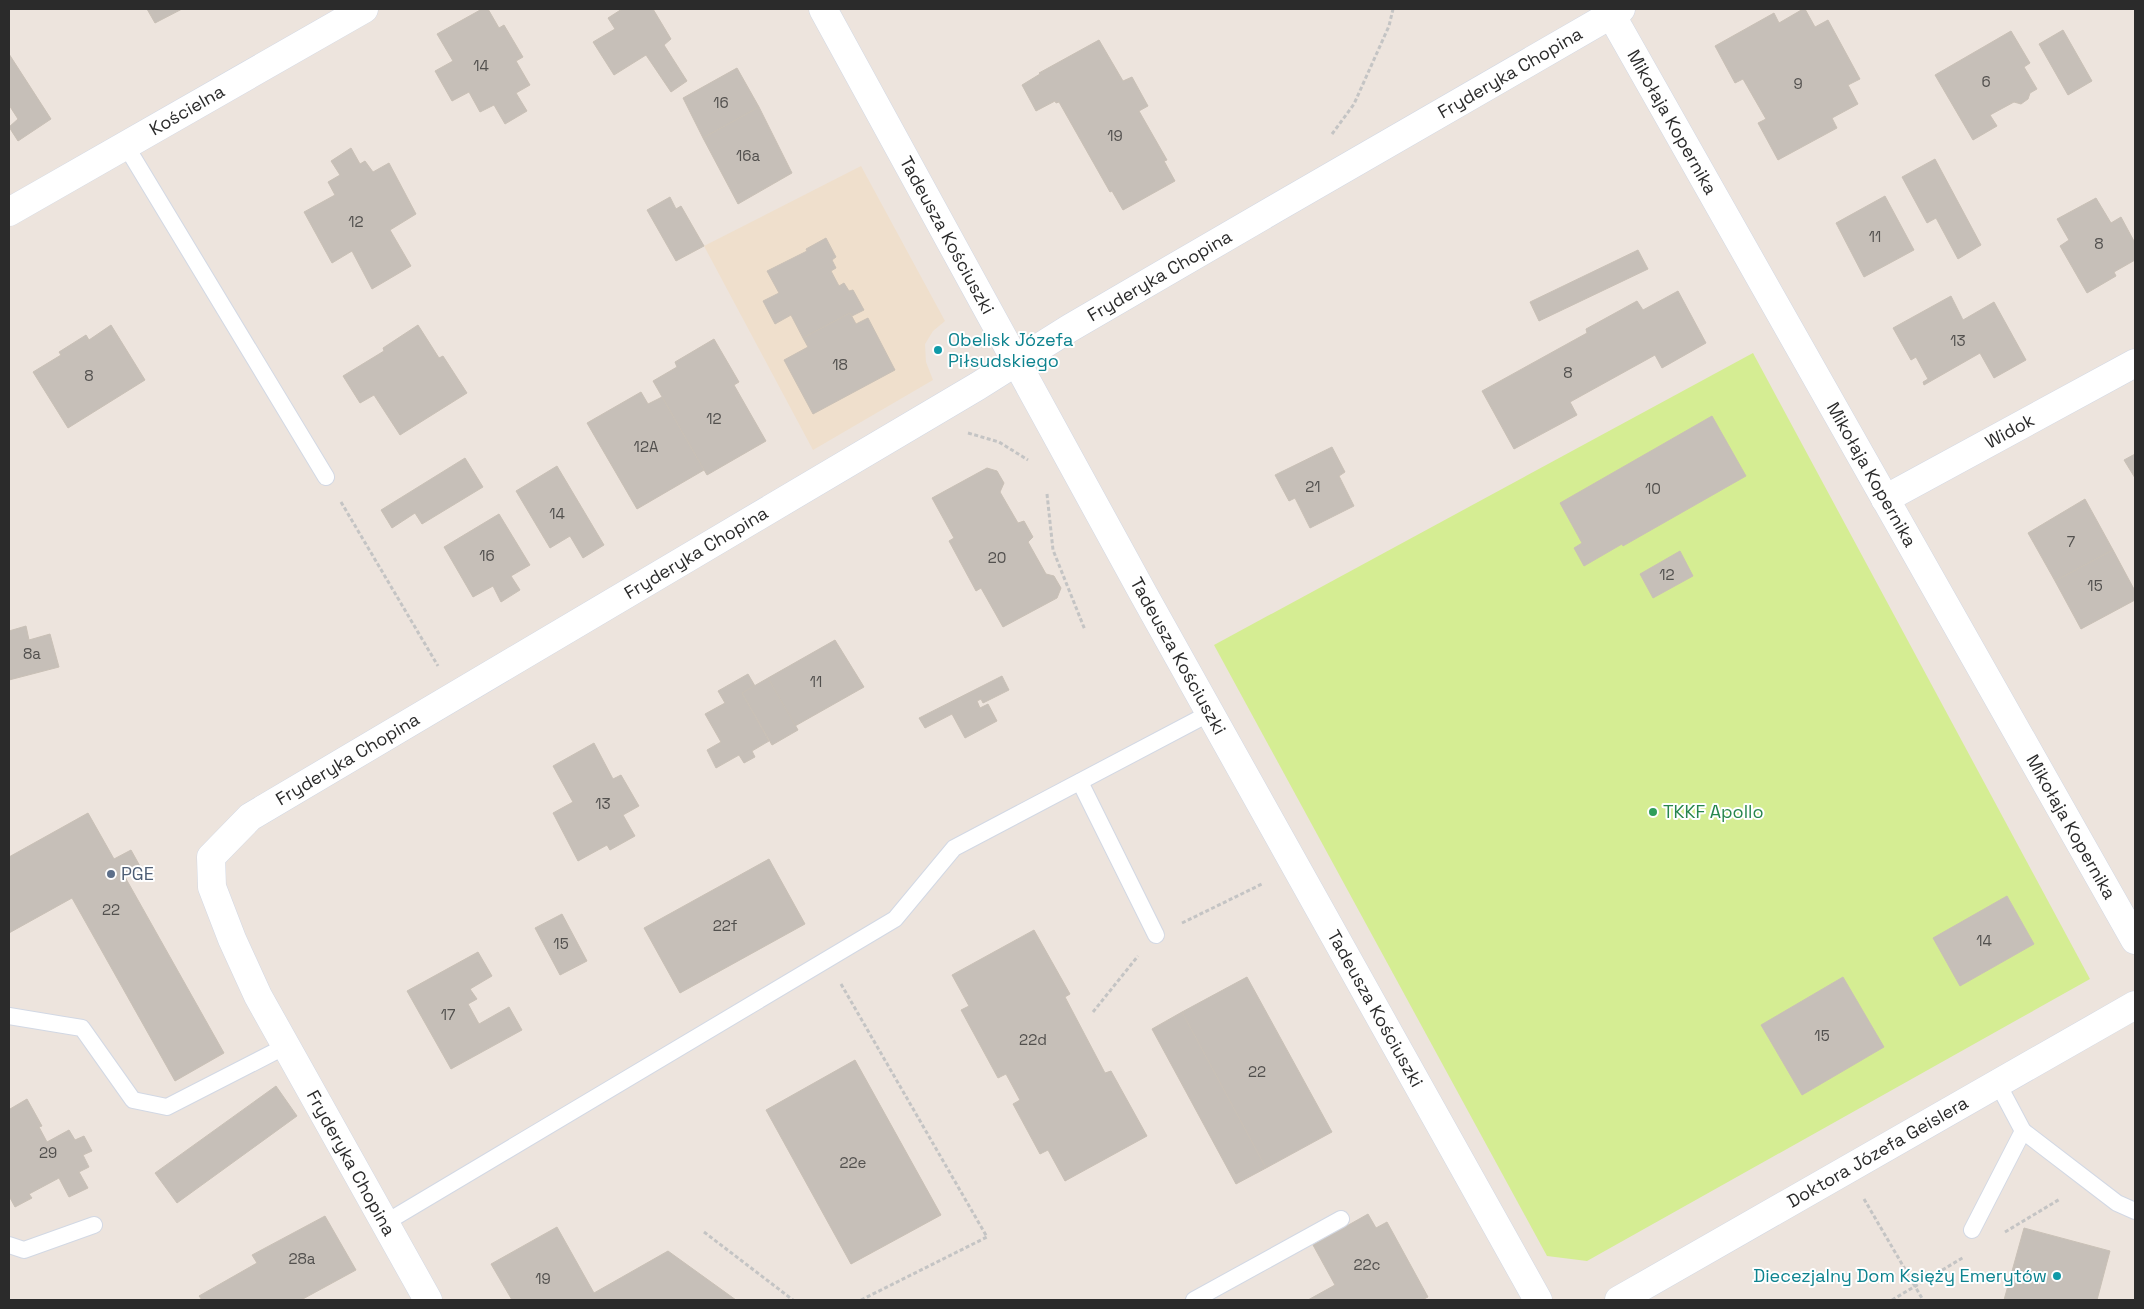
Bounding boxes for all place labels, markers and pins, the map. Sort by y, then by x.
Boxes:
place label: Obelisk Józefa Piłsudskiego [948,328,1073,372]
marker: Obelisk Józefa Piłsudskiego [932,344,944,356]
place label: TKKF Apollo [1663,800,1764,823]
marker: TKKF Apollo [1647,806,1659,818]
place label: PGE [121,862,154,885]
marker: PGE [105,868,117,880]
place label: Diecezjalny Dom Księży Emerytów [1753,1264,2047,1287]
marker: Diecezjalny Dom Księży Emerytów [2051,1270,2063,1282]

